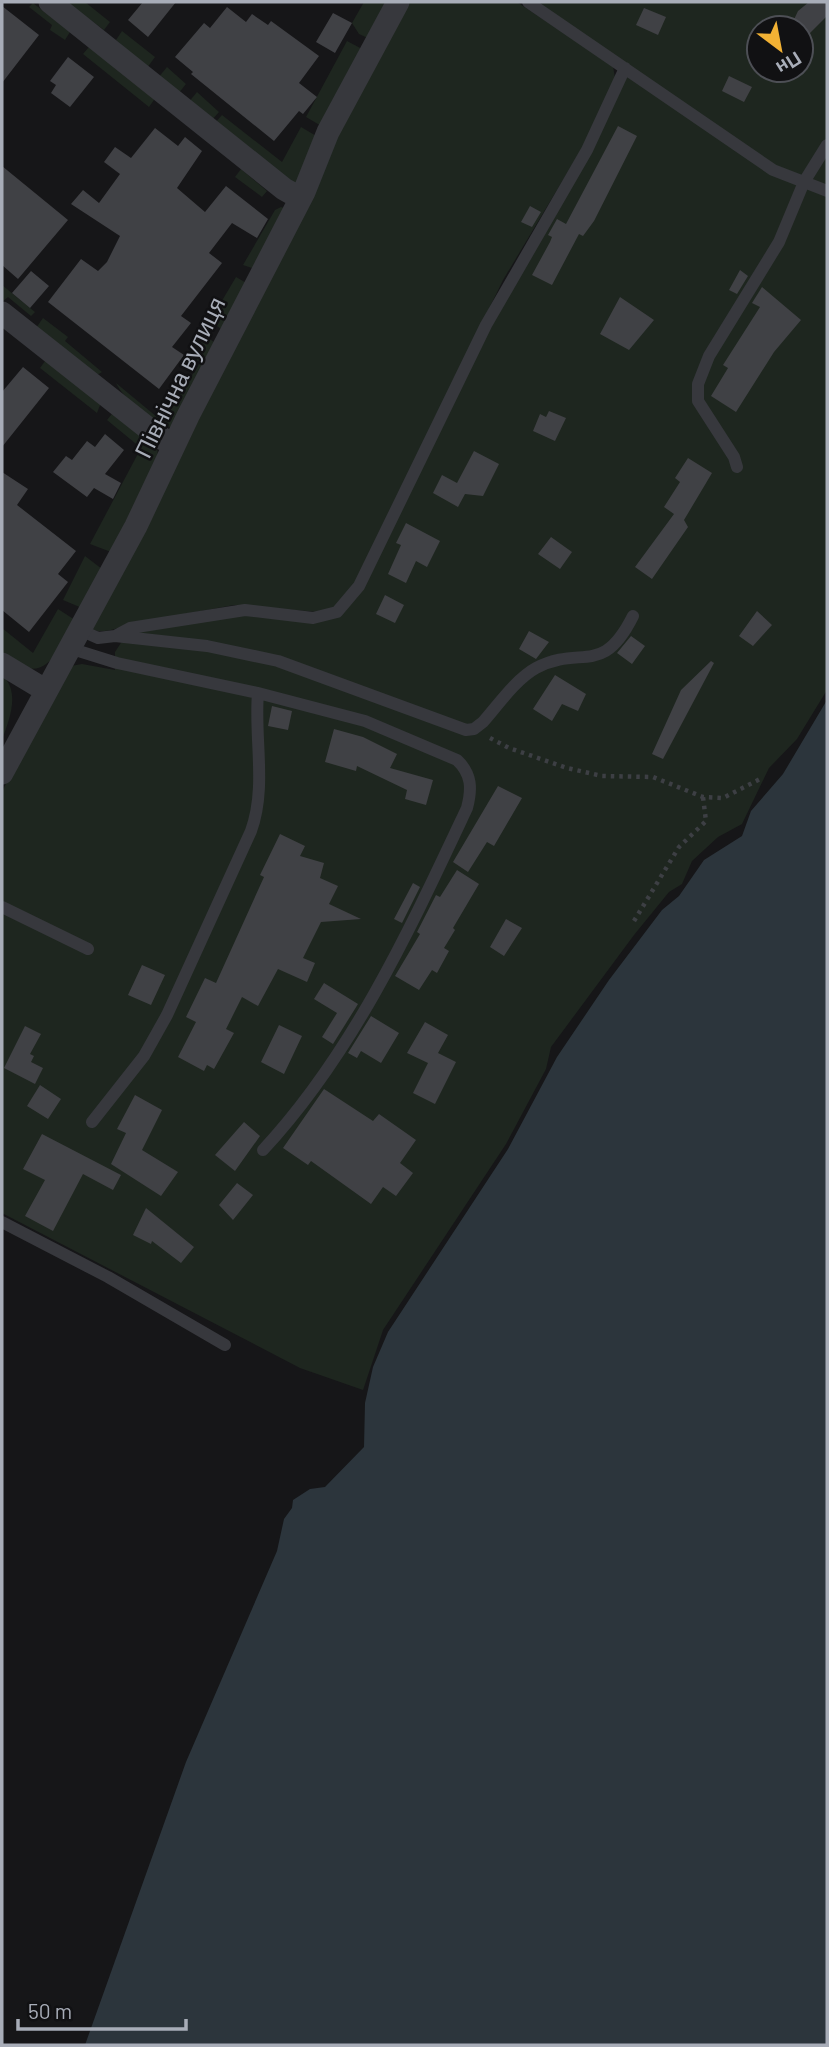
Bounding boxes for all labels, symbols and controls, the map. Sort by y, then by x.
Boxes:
north arrow [745,14,815,84]
text: Пн [773,47,806,80]
street label: Північна вулиця [127,292,231,462]
scale bar [18,1988,186,2032]
text: 50 m [28,1998,72,2023]

